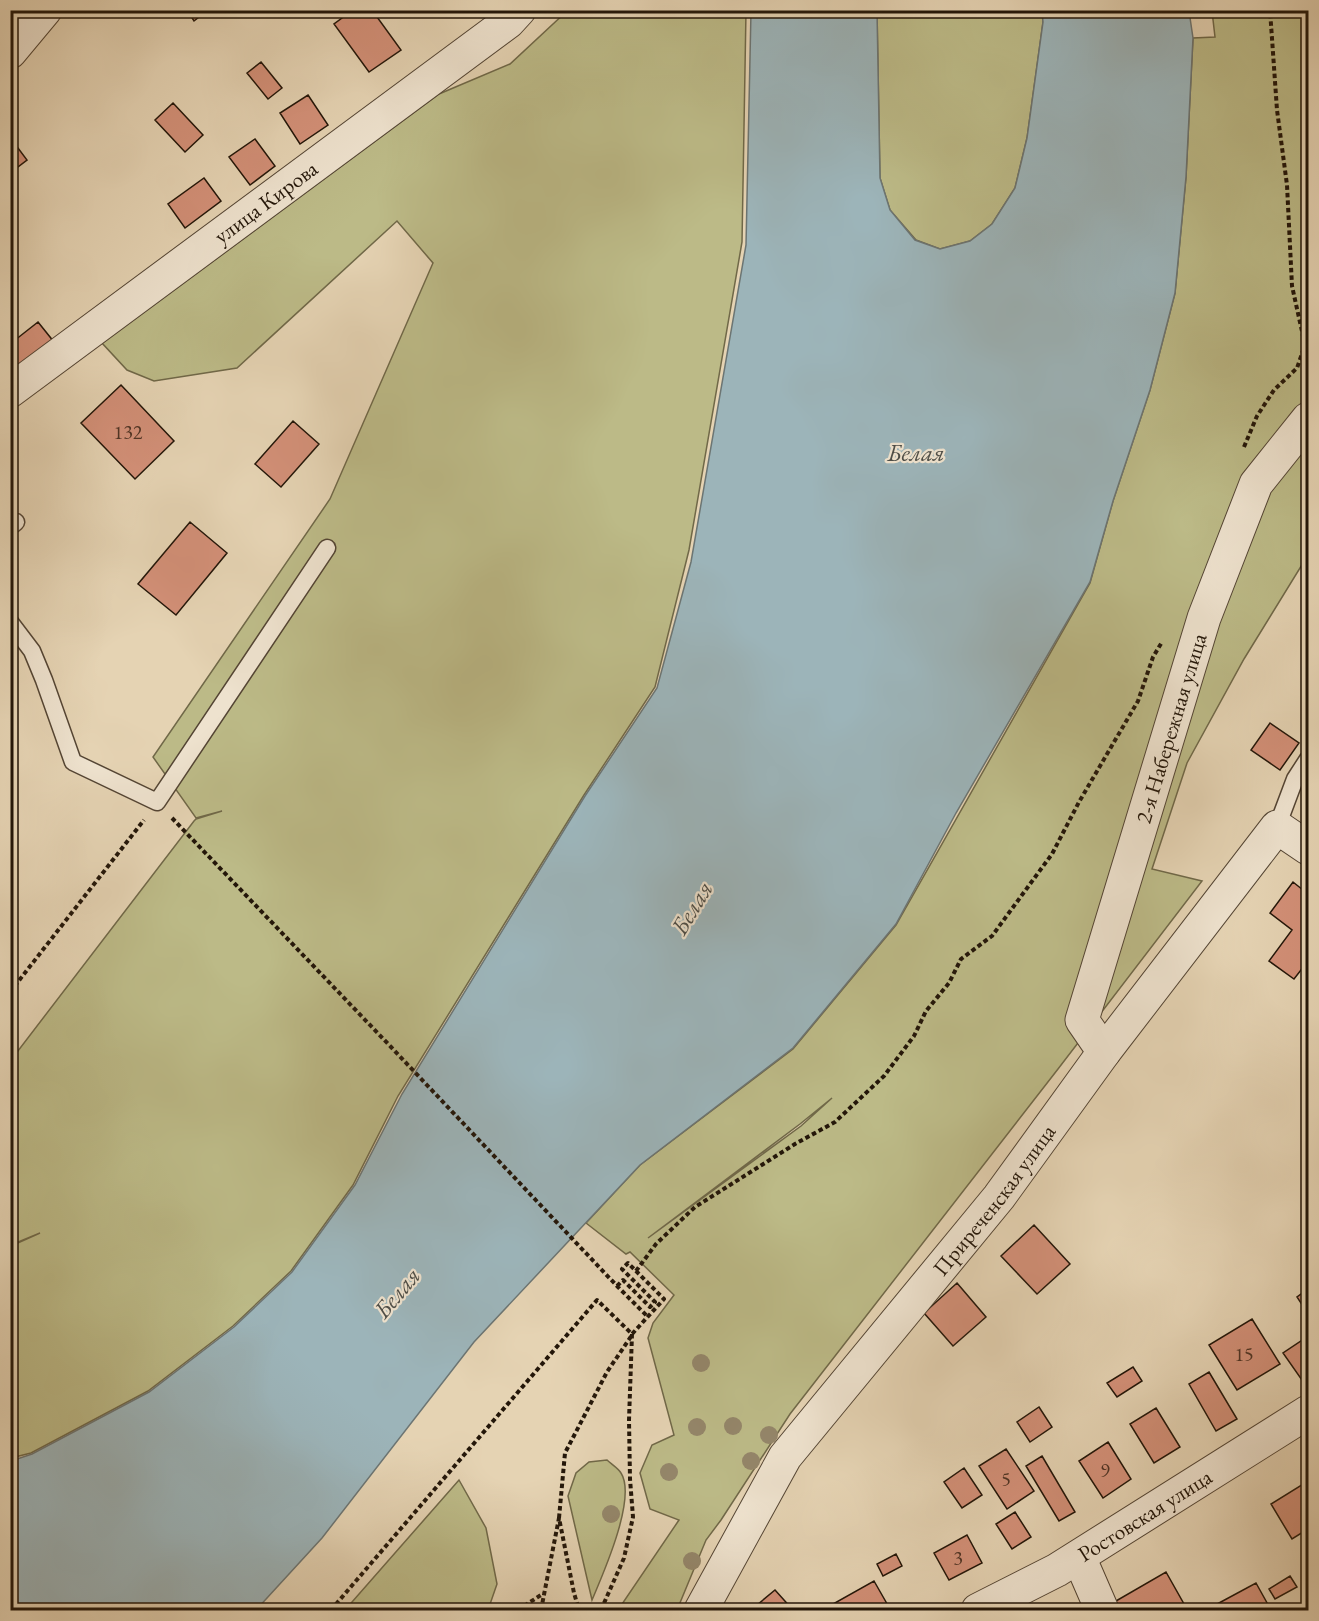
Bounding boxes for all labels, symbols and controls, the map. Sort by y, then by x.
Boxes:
street label: улица Кирова [208,154,324,250]
house number: 132 [114,419,143,445]
water label: Белая [886,437,945,468]
street label: 2-я Набережная улица [1129,629,1214,827]
water label: Белая [663,875,720,941]
street label: Приреченская улица [926,1118,1062,1282]
water label: Белая [366,1261,427,1325]
house number: 15 [1234,1341,1254,1367]
house number: 9 [1100,1457,1110,1483]
street label: Ростовская улица [1072,1462,1218,1568]
house number: 5 [1001,1466,1011,1492]
house number: 3 [953,1545,963,1571]

